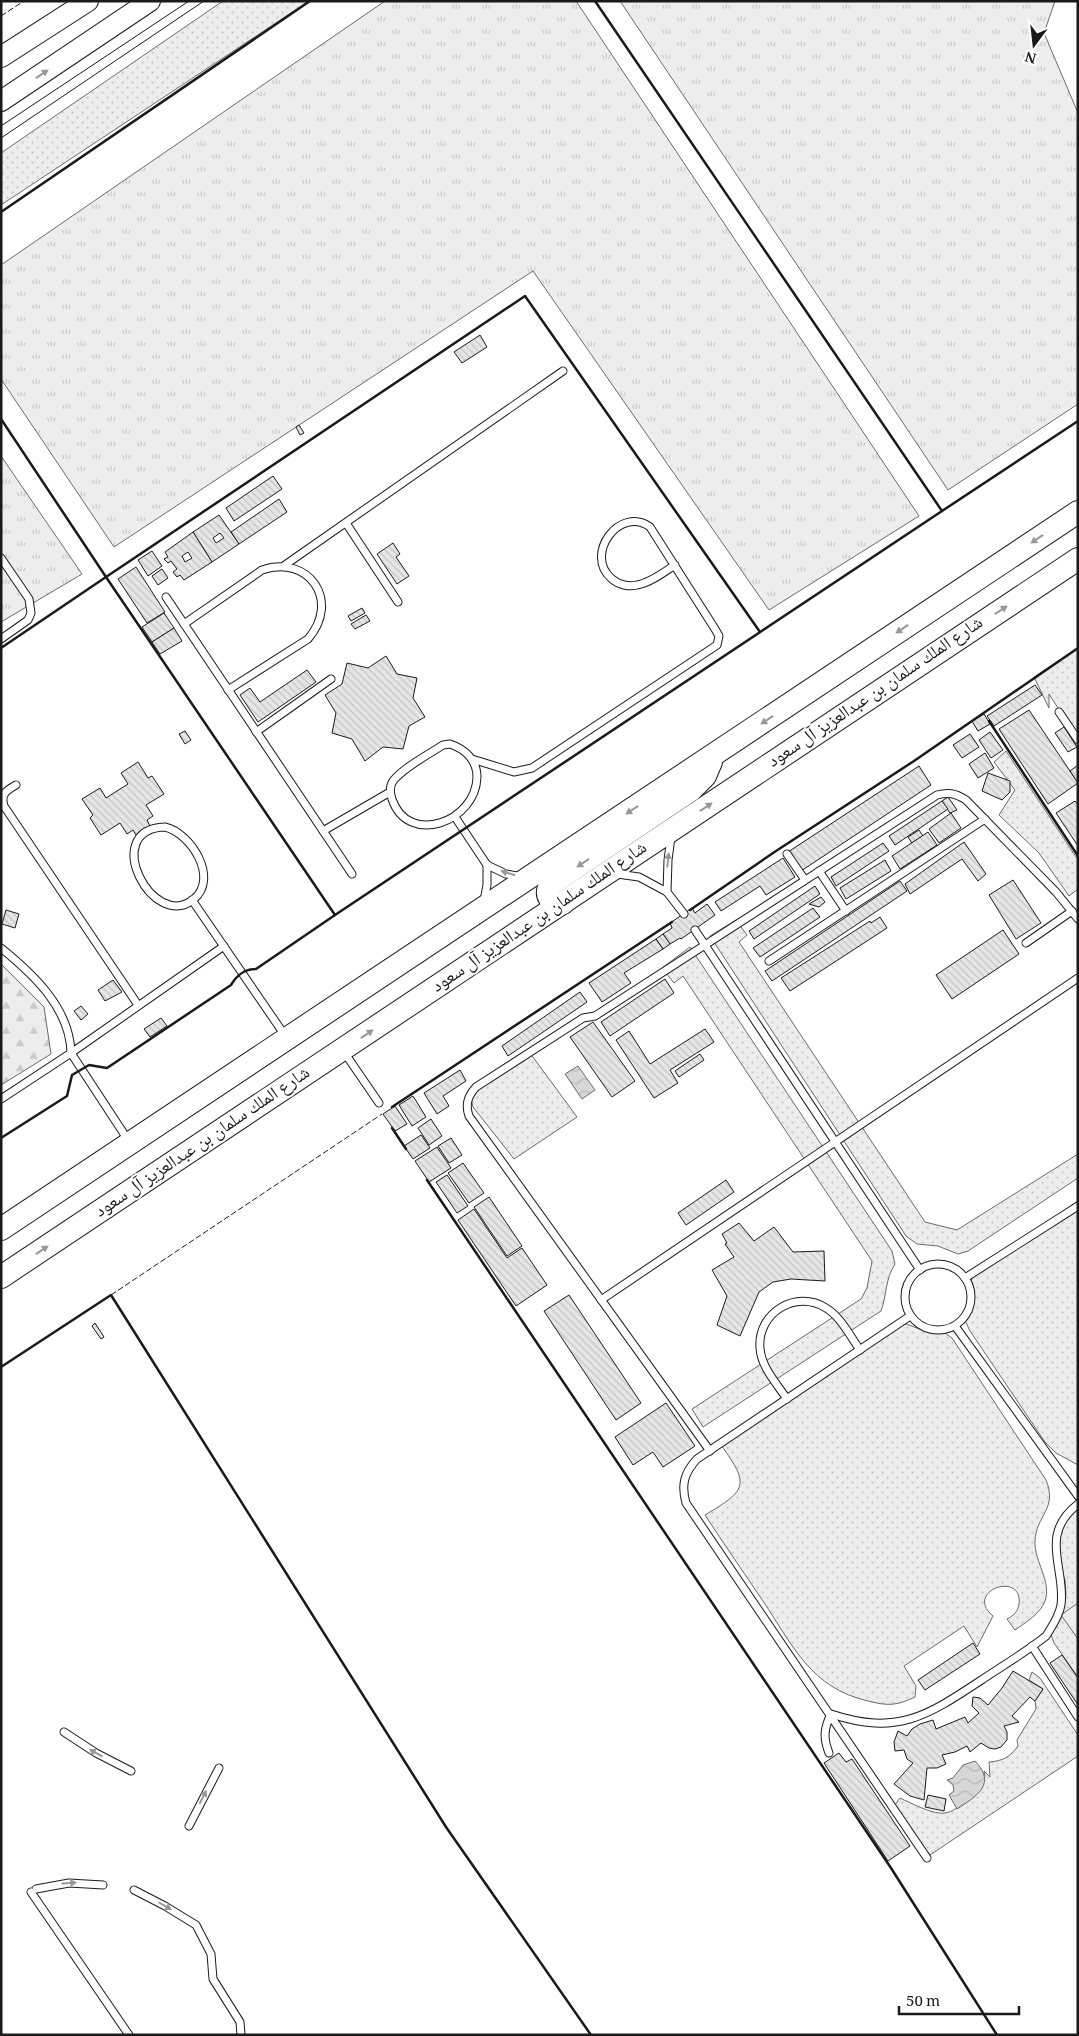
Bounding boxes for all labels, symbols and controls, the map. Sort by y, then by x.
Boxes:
north arrow [1009,20,1059,70]
text: N [1023,43,1040,69]
one-way arrow [35,69,48,79]
one-way arrow [1031,534,1044,544]
one-way arrow [994,605,1007,615]
street label: شارع الملك سلمان بن عبدالعزيز آل سعود [762,609,990,777]
one-way arrow [896,624,909,634]
one-way arrow [761,715,774,725]
one-way arrow [699,803,712,812]
one-way arrow [625,805,639,814]
street label: شارع الملك سلمان بن عبدالعزيز آل سعود [426,834,654,1002]
one-way arrow [664,852,672,868]
one-way arrow [577,858,590,867]
one-way arrow [500,869,515,877]
one-way arrow [360,1029,373,1038]
street label: شارع الملك سلمان بن عبدالعزيز آل سعود [89,1059,317,1227]
one-way arrow [35,1245,49,1254]
one-way arrow [89,1749,104,1757]
one-way arrow [199,1789,207,1804]
one-way arrow [61,1879,77,1887]
one-way arrow [159,1902,172,1911]
scale bar [899,1984,1019,2016]
text: 50 m [906,1990,940,2016]

